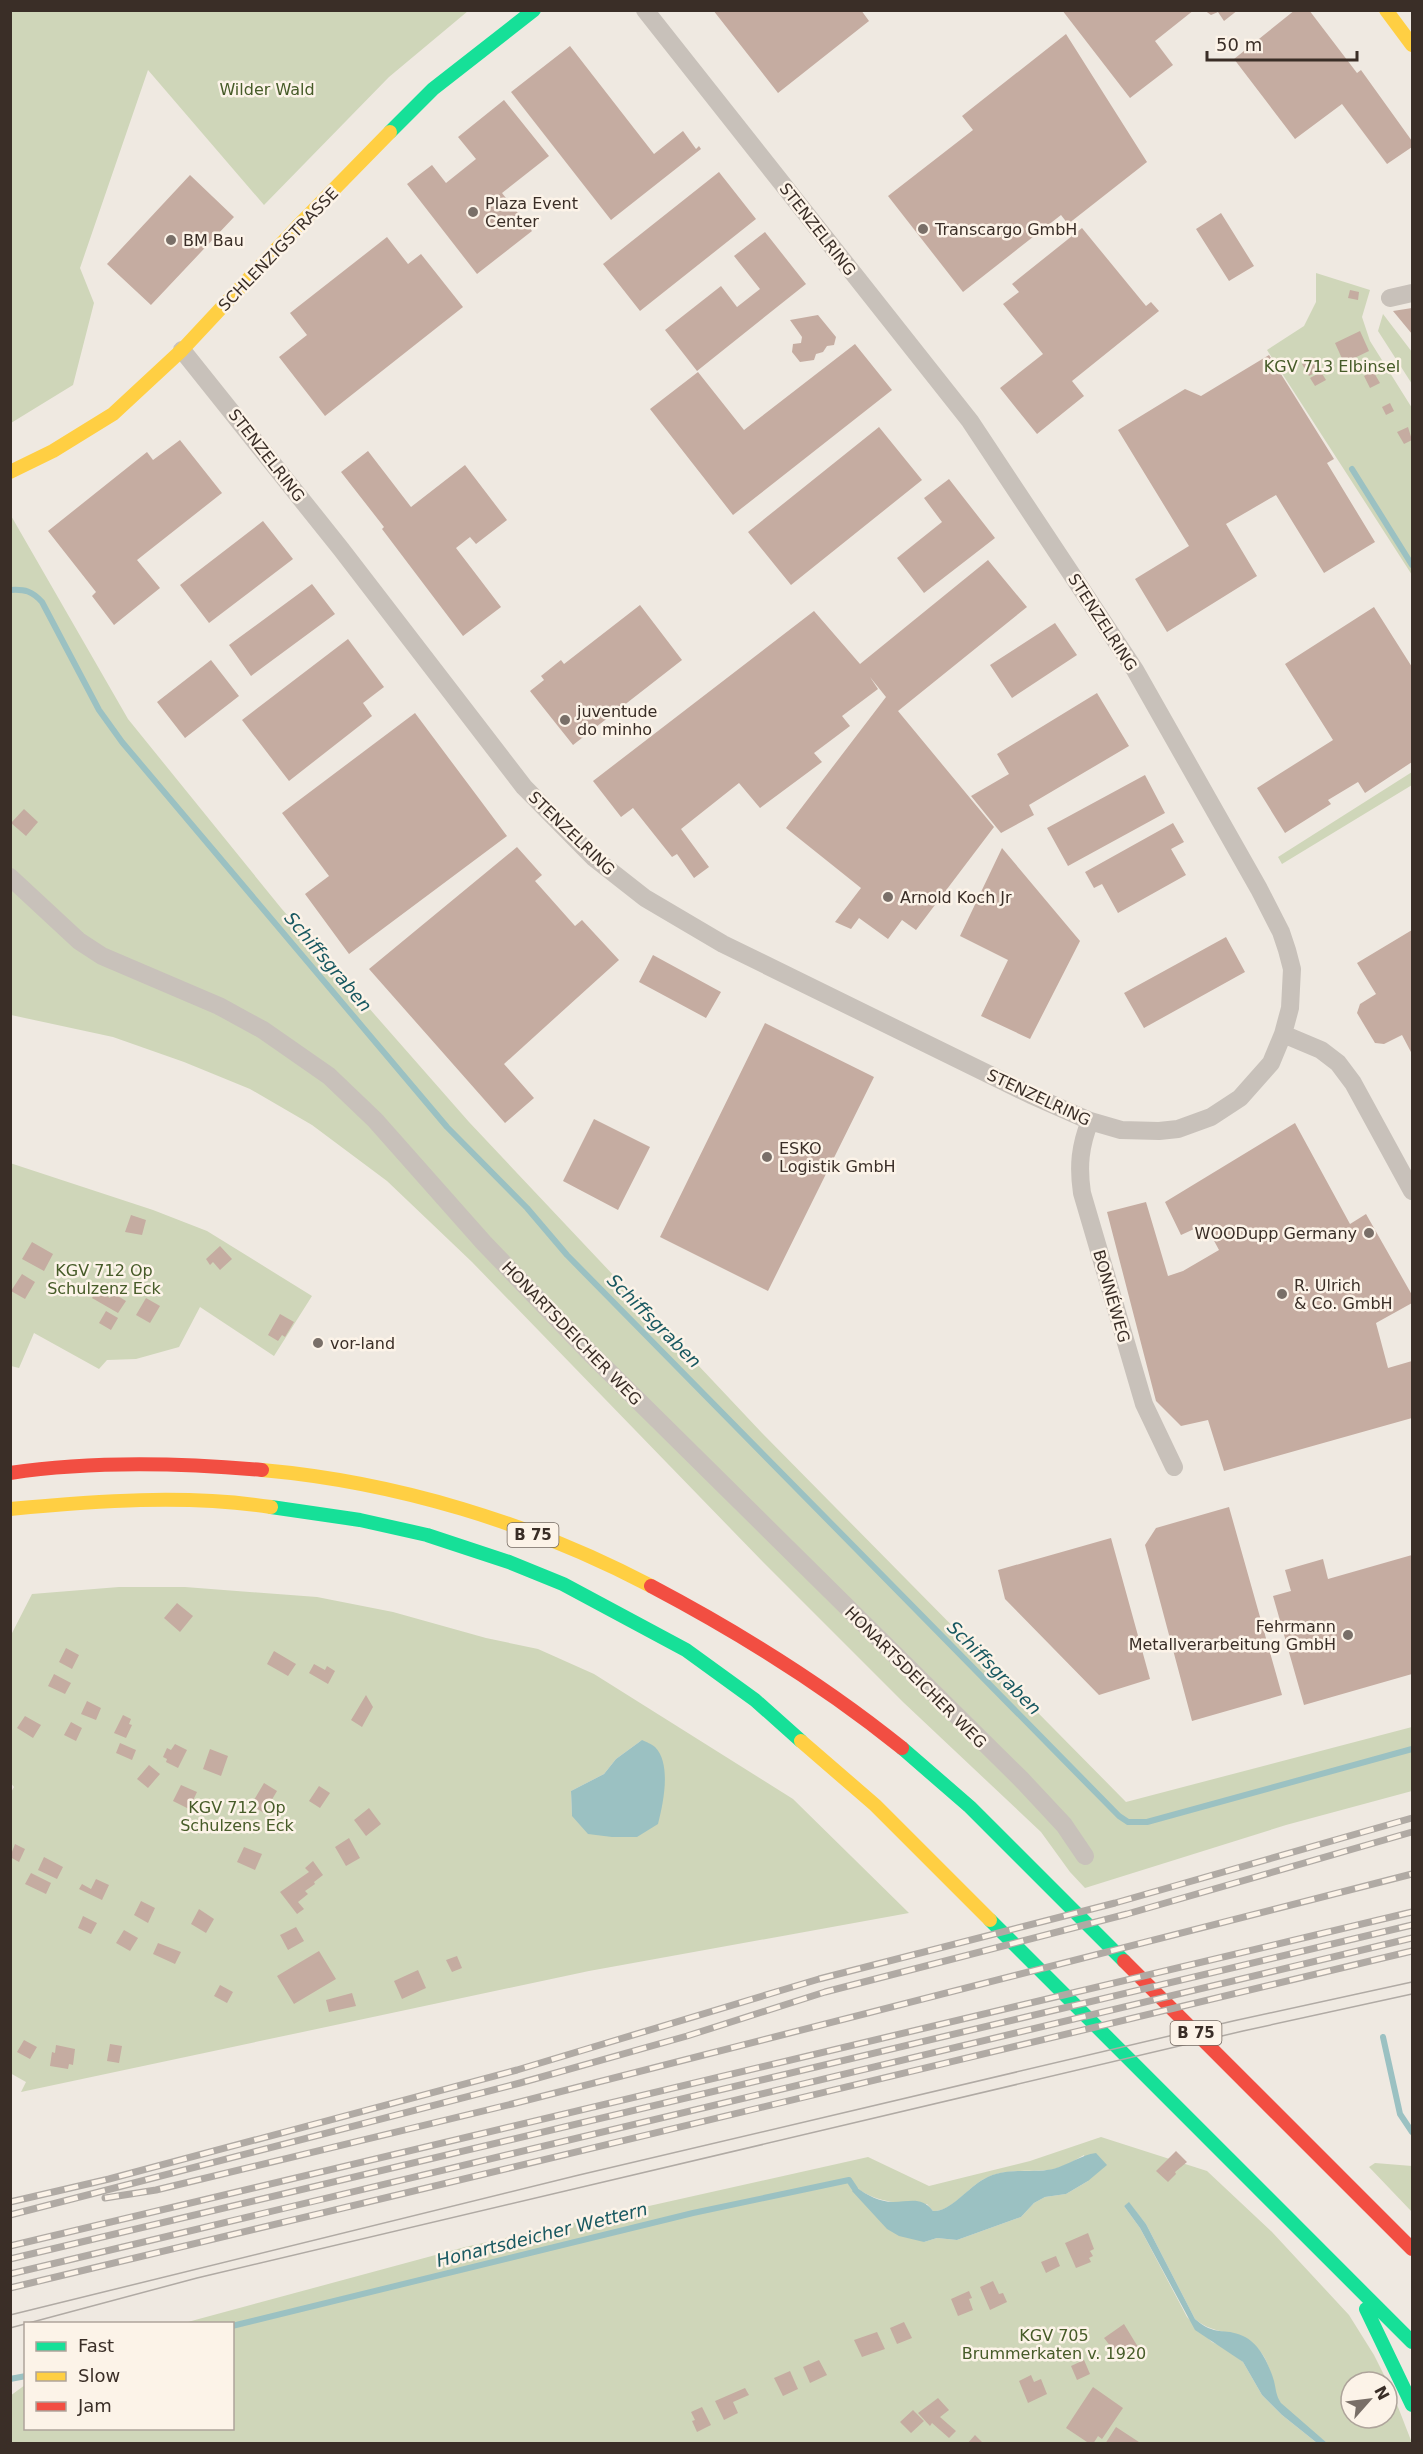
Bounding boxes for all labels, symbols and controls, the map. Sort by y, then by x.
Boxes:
scale bar [1207,24,1357,62]
text: 50 m [1216,34,1262,55]
park label: Wilder Wald [219,80,315,99]
street label: STENZELRING [776,179,860,279]
street label: SCHLENZIGSTRASSE [214,184,342,315]
place label: Plaza Event Center [485,194,578,231]
marker: Plaza Event Center [466,205,480,219]
place label: Transcargo GmbH [934,220,1077,239]
marker: Transcargo GmbH [916,222,930,236]
place label: BM Bau [183,231,244,250]
marker: BM Bau [164,233,178,247]
park label: KGV 713 Elbinsel [1264,357,1400,376]
street label: STENZELRING [225,405,309,505]
street label: STENZELRING [1064,570,1141,674]
place label: juventude do minho [576,702,657,739]
marker: juventude do minho [558,713,572,727]
street label: STENZELRING [525,788,619,879]
place label: Arnold Koch Jr [900,888,1012,907]
marker: Arnold Koch Jr [881,890,895,904]
water label: Schiffsgraben [281,907,376,1016]
street label: STENZELRING [984,1065,1094,1130]
place label: ESKO Logistik GmbH [779,1139,896,1176]
marker: ESKO Logistik GmbH [760,1150,774,1164]
place label: WOODupp Germany [1195,1224,1357,1243]
marker: WOODupp Germany [1362,1226,1376,1240]
street label: BONNÉWEG [1089,1248,1134,1345]
street label: HONARTSDEICHER WEG [498,1258,645,1409]
park label: KGV 712 Op Schulzenz Eck [47,1261,162,1298]
water label: Schiffsgraben [603,1269,706,1372]
place label: R. Ulrich & Co. GmbH [1294,1276,1393,1313]
marker: R. Ulrich & Co. GmbH [1275,1287,1289,1301]
place label: vor-land [330,1334,395,1353]
marker: vor-land [311,1336,325,1350]
road number: B 75 [508,1523,558,1547]
street label: HONARTSDEICHER WEG [841,1603,990,1752]
water label: Schiffsgraben [943,1616,1046,1719]
place label: Fehrmann Metallverarbeitung GmbH [1129,1617,1336,1654]
marker: Fehrmann Metallverarbeitung GmbH [1341,1628,1355,1642]
park label: KGV 712 Op Schulzens Eck [180,1798,295,1835]
road number: B 75 [1170,2021,1222,2045]
water label: Honartsdeicher Wettern [434,2198,650,2271]
legend [24,2322,234,2430]
park label: KGV 705 Brummerkaten v. 1920 [962,2326,1146,2363]
text: Fast [78,2335,114,2356]
text: Slow [78,2365,120,2386]
north arrow [1339,2370,1399,2430]
text: N [1370,2383,1393,2404]
text: Jam [77,2395,112,2416]

